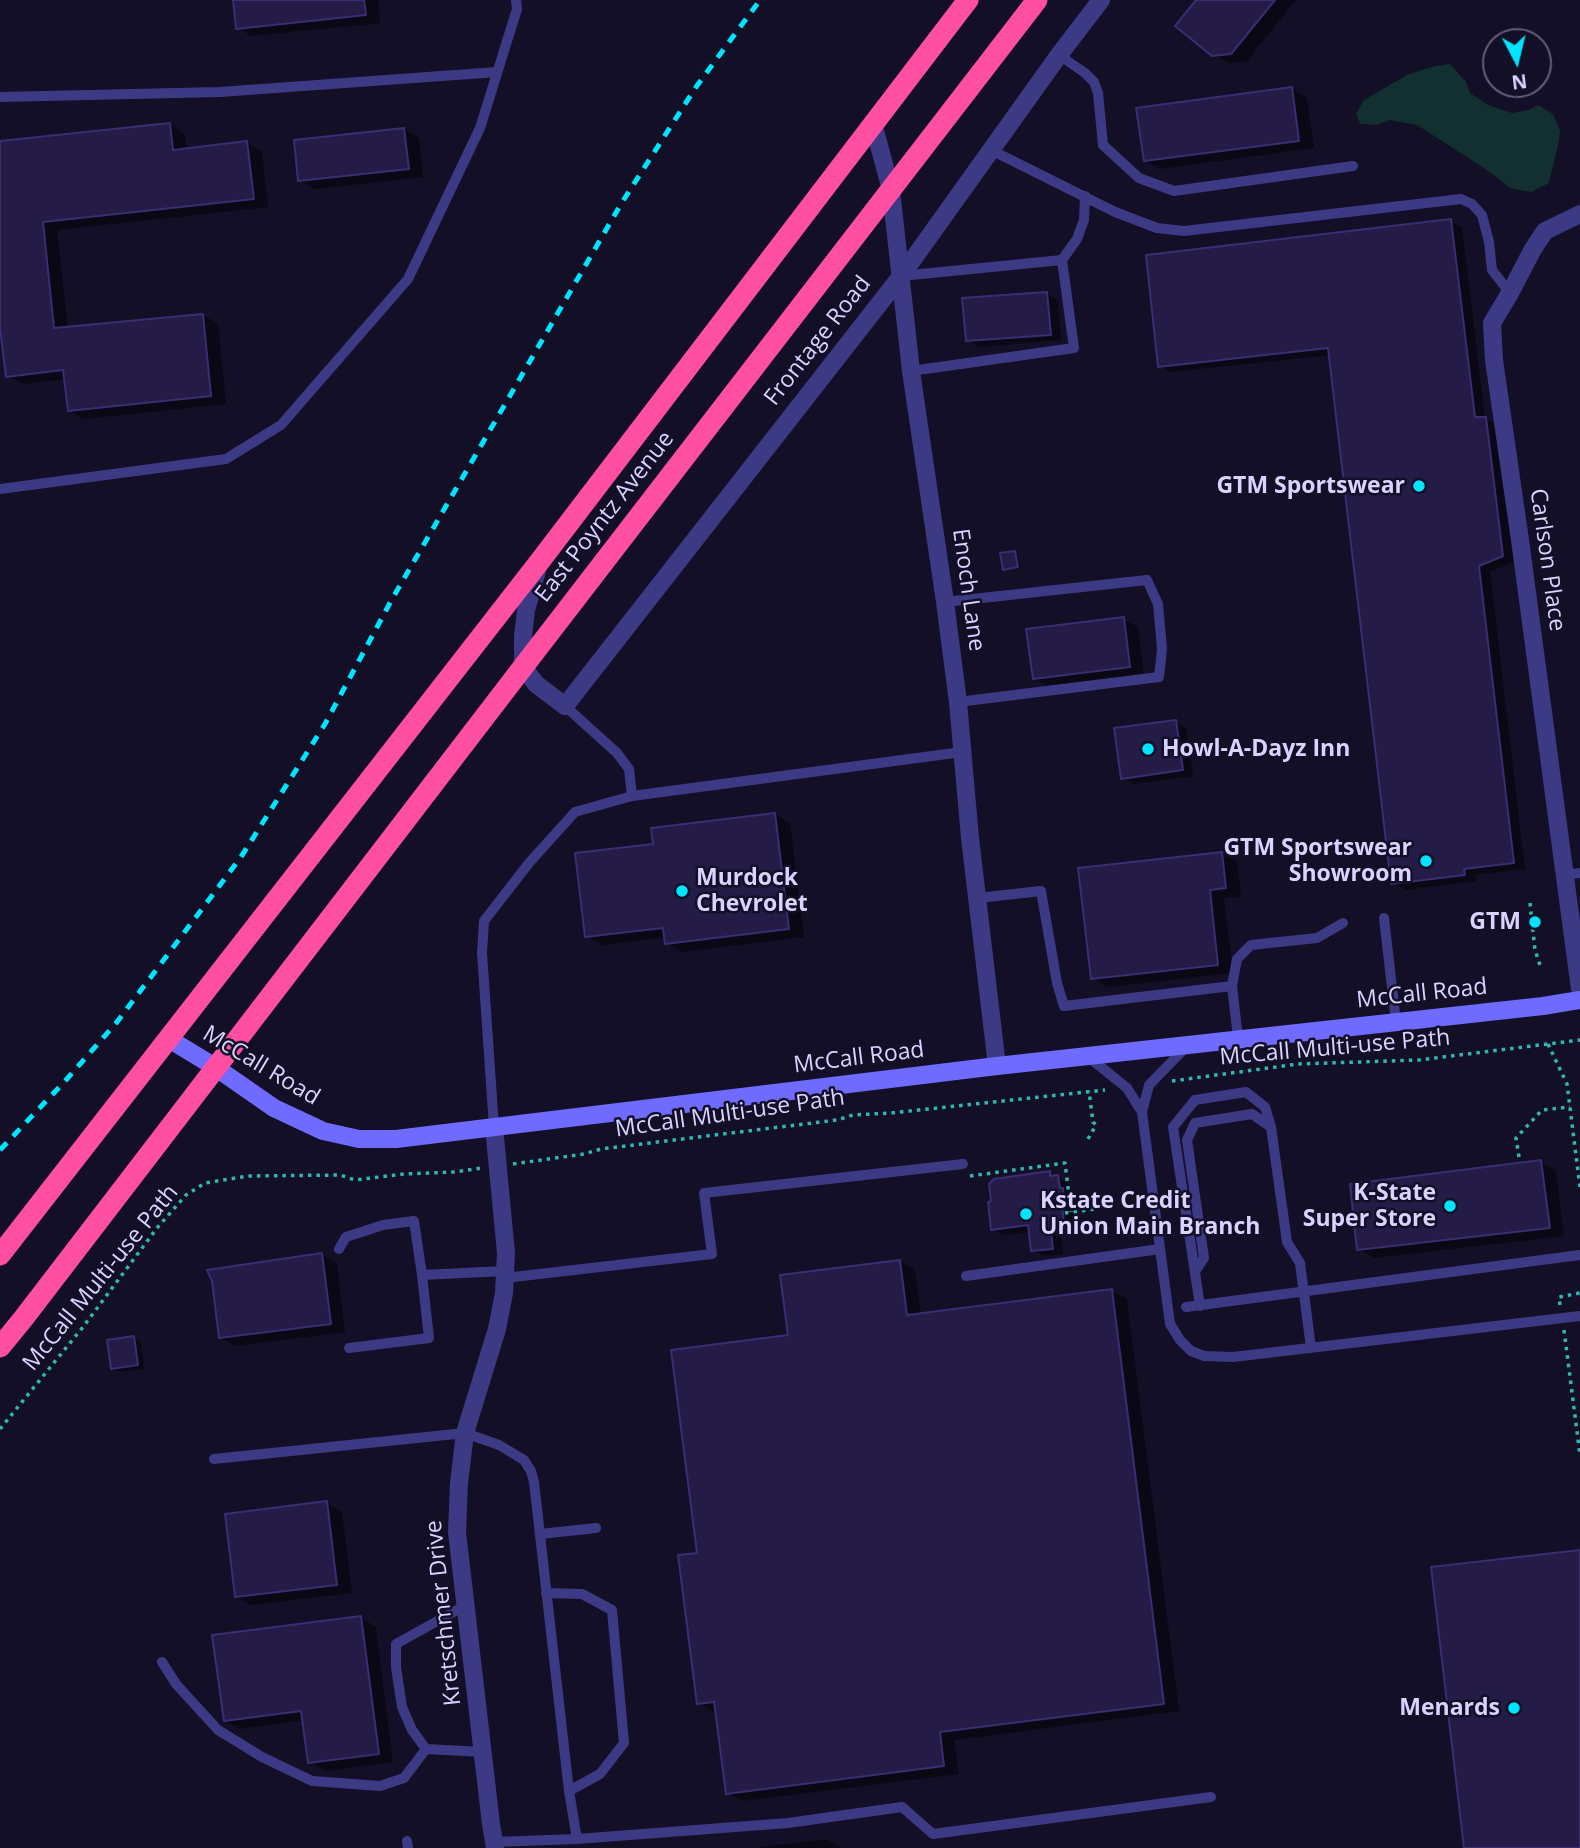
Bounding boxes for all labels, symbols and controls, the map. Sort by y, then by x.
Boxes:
north arrow [1482,28,1552,98]
text: N [1510,68,1529,96]
street label: Frontage Road [759,271,877,411]
street label: East Poyntz Avenue [530,426,680,608]
place label: GTM Sportswear [1216,472,1405,500]
marker: GTM Sportswear [1411,478,1427,494]
street label: Carlson Place [1523,487,1571,633]
street label: Enoch Lane [946,527,990,653]
place label: Howl-A-Dayz Inn [1162,735,1350,763]
marker: Howl-A-Dayz Inn [1140,741,1156,757]
place label: GTM Sportswear Showroom [1223,834,1412,888]
marker: GTM Sportswear Showroom [1418,853,1434,869]
place label: Murdock Chevrolet [696,864,808,918]
marker: Murdock Chevrolet [674,883,690,899]
place label: GTM [1469,908,1521,936]
marker: GTM [1527,914,1543,930]
street label: McCall Road [1355,973,1489,1015]
street label: McCall Road [198,1020,324,1112]
street label: McCall Multi-use Path [1219,1024,1451,1072]
street label: McCall Road [792,1036,926,1080]
street label: McCall Multi-use Path [613,1084,847,1144]
street label: McCall Multi-use Path [17,1179,185,1377]
place label: K-State Super Store [1303,1179,1436,1233]
place label: Kstate Credit Union Main Branch [1040,1187,1260,1241]
marker: K-State Super Store [1442,1198,1458,1214]
marker: Kstate Credit Union Main Branch [1018,1206,1034,1222]
street label: Kretschmer Drive [421,1519,467,1707]
place label: Menards [1399,1694,1500,1722]
marker: Menards [1506,1700,1522,1716]

